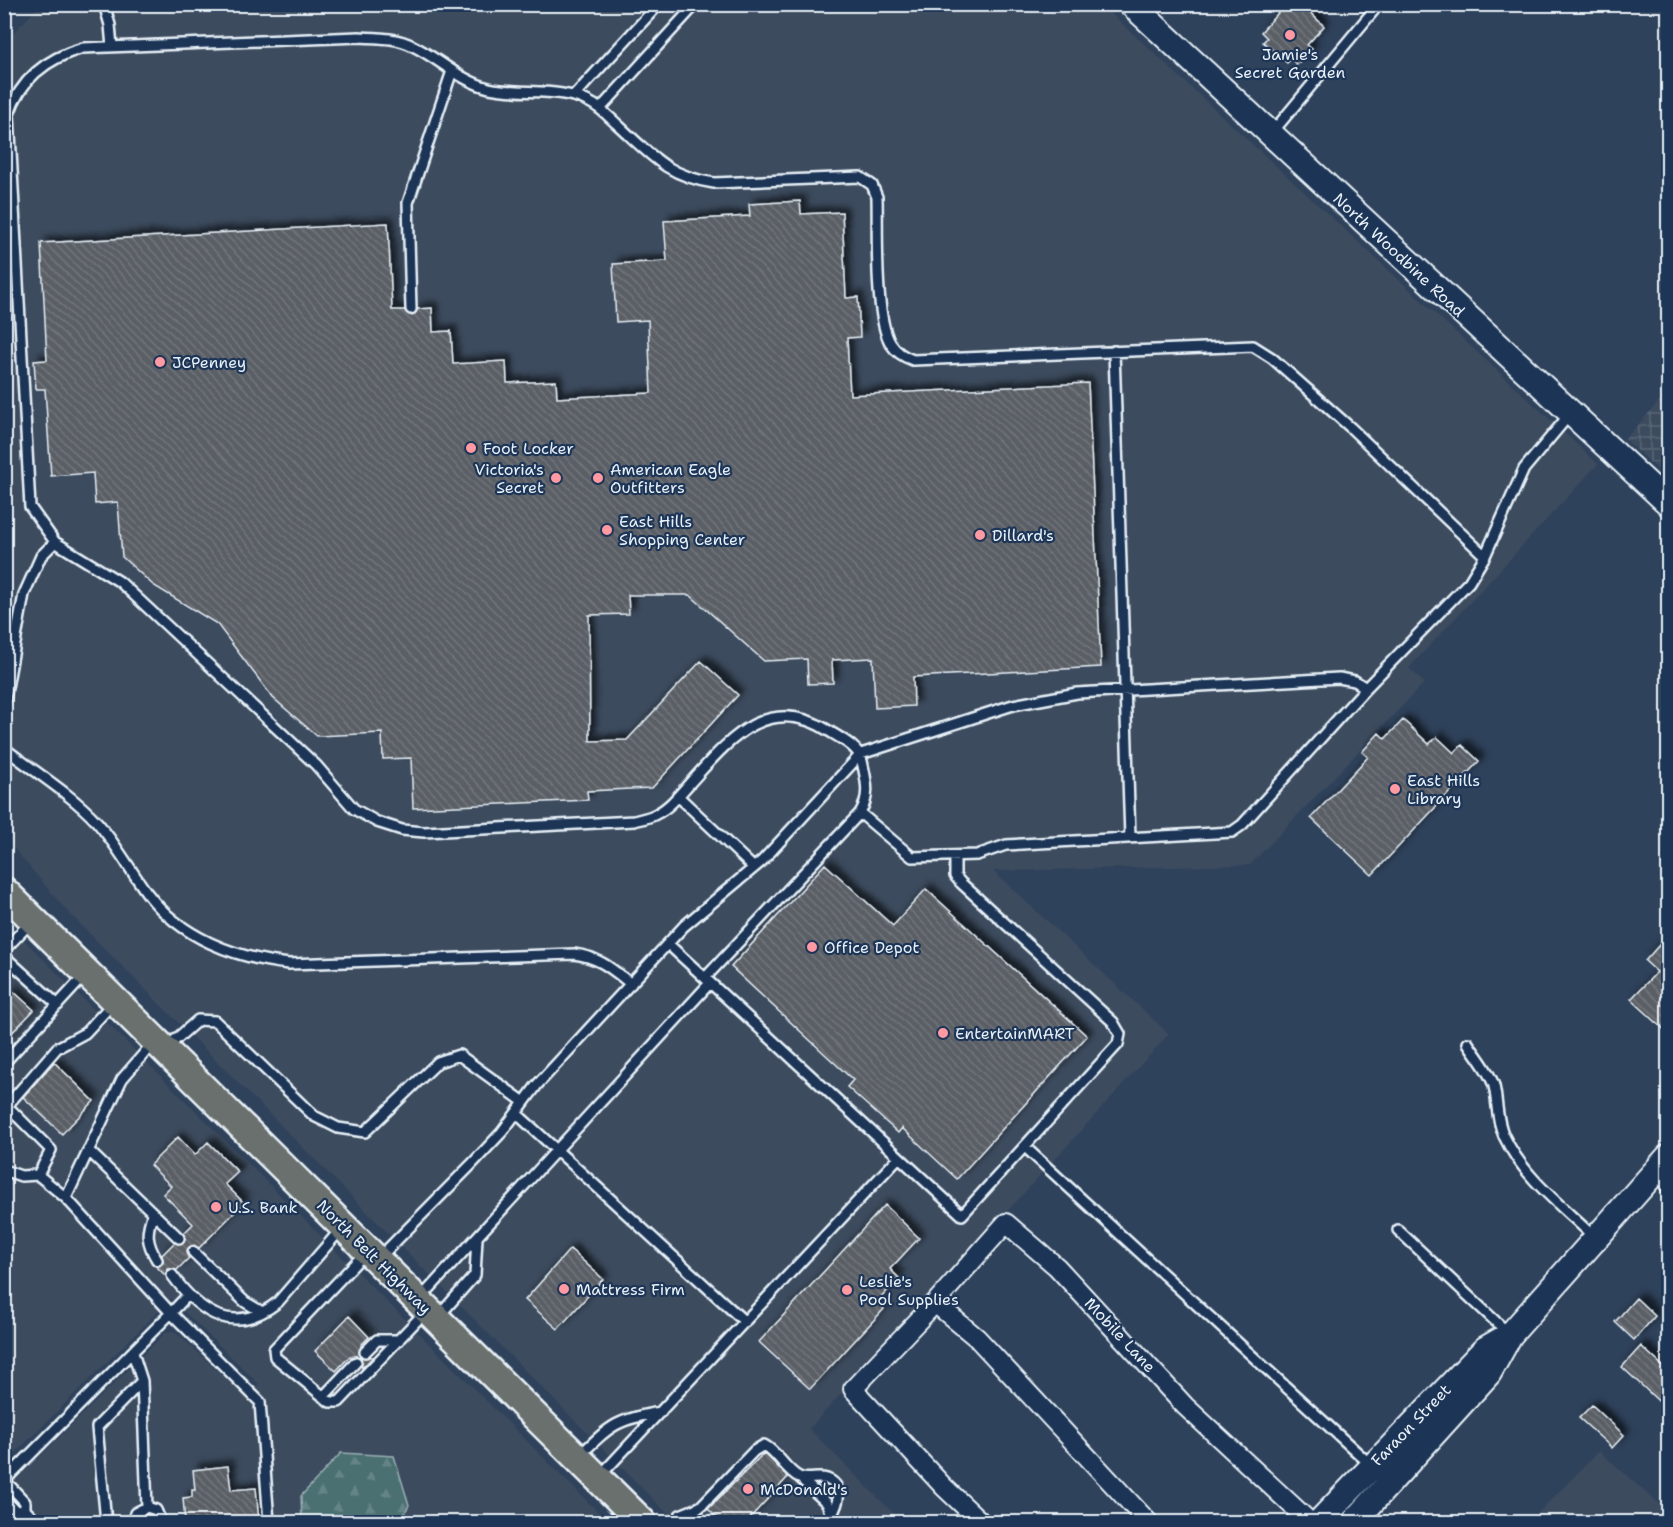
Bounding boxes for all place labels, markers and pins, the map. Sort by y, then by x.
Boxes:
marker: Jamie's Secret Garden [1283,28,1297,42]
place label: Jamie's Secret Garden [1235,44,1346,83]
place label: JCPenney [172,352,246,373]
marker: JCPenney [153,355,167,369]
place label: Foot Locker [483,438,574,459]
marker: Foot Locker [464,441,478,455]
place label: Victoria's Secret [474,459,544,498]
place label: American Eagle Outfitters [610,459,731,498]
marker: Victoria's Secret [549,471,563,485]
marker: American Eagle Outfitters [591,471,605,485]
place label: East Hills Shopping Center [619,511,745,550]
marker: East Hills Shopping Center [600,523,614,537]
place label: Dillard's [992,525,1054,546]
marker: Dillard's [973,528,987,542]
place label: East Hills Library [1407,770,1480,809]
marker: East Hills Library [1388,782,1402,796]
place label: Office Depot [824,937,919,958]
marker: Office Depot [805,940,819,954]
place label: EntertainMART [955,1023,1075,1044]
marker: EntertainMART [936,1026,950,1040]
place label: U.S. Bank [228,1197,298,1218]
marker: U.S. Bank [209,1200,223,1214]
place label: Leslie's Pool Supplies [859,1271,959,1310]
place label: Mattress Firm [576,1279,685,1300]
marker: Mattress Firm [557,1282,571,1296]
marker: Leslie's Pool Supplies [840,1283,854,1297]
place label: McDonald's [760,1479,848,1500]
marker: McDonald's [741,1482,755,1496]

